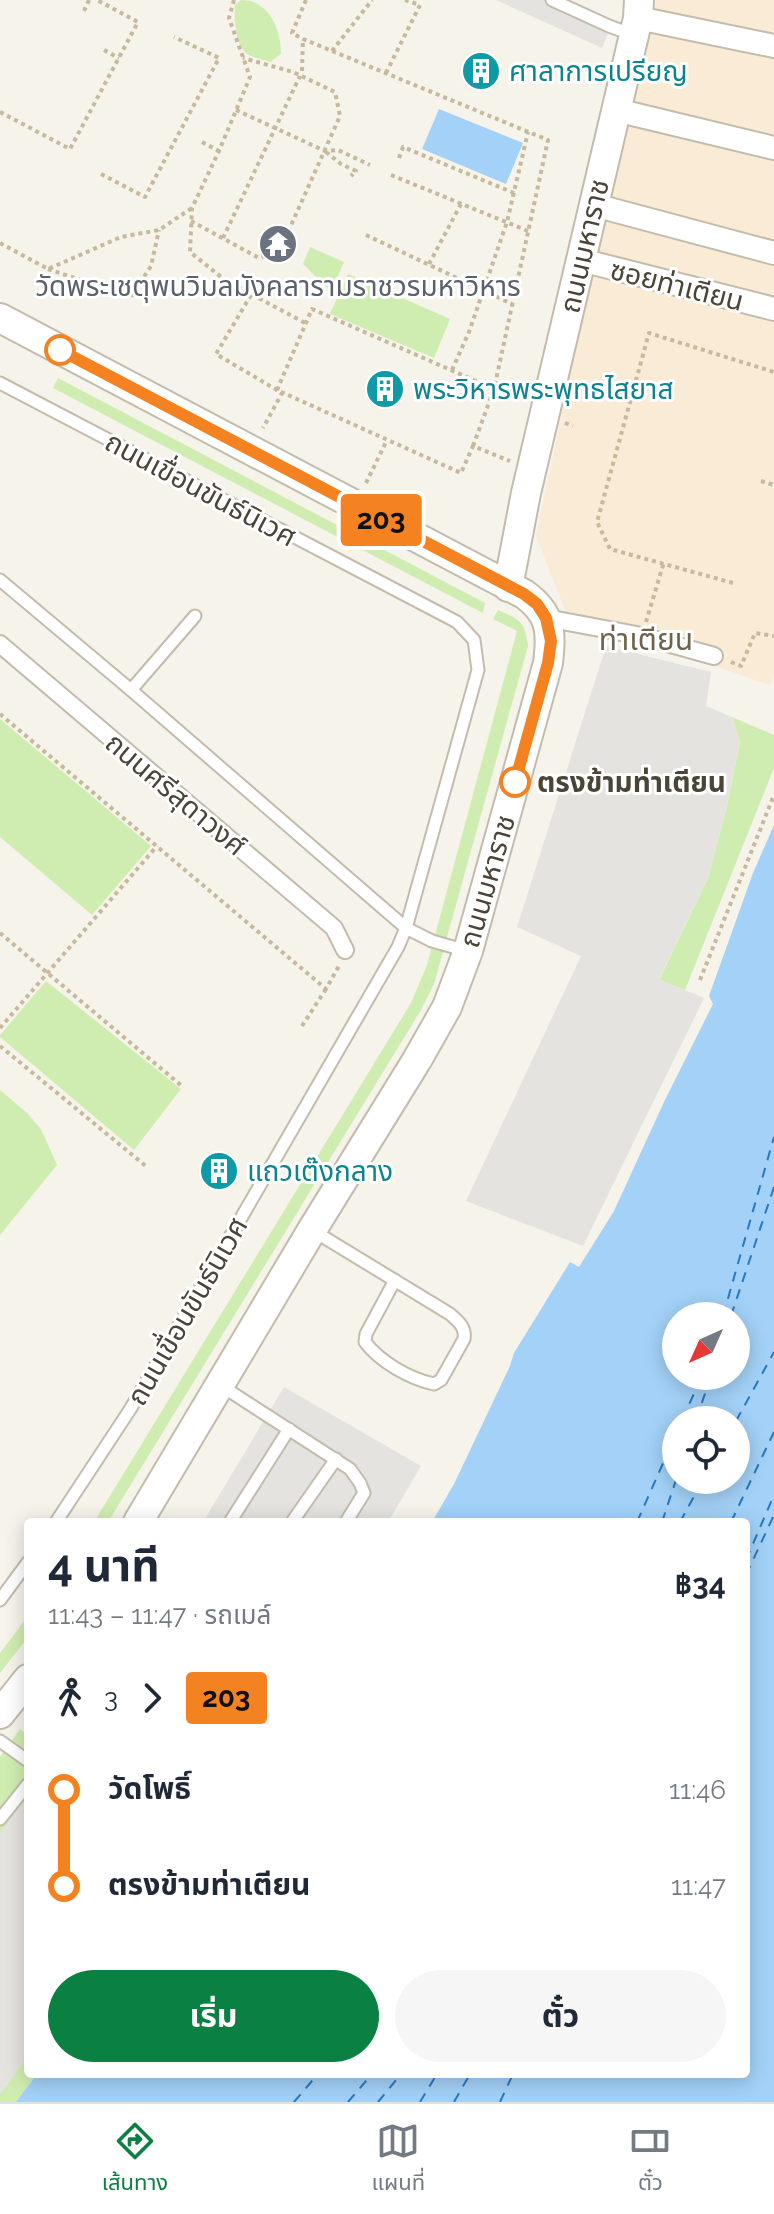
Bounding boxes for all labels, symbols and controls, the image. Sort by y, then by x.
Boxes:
building icon: ศาลาการเปรียญ [460,50,502,92]
place label: ศาลาการเปรียญ [509,55,688,88]
street label: ถนนมหาราช [553,176,616,316]
temple icon: วัดพระเชตุพนวิมลมังคลารามราชวรมหาวิหาร [257,223,299,265]
street label: ซอยท่าเตียน [607,253,747,318]
place label: วัดพระเชตุพนวิมลมังคลารามราชวรมหาวิหาร [35,270,521,303]
unlabelled marker [45,335,75,365]
building icon: พระวิหารพระพุทธไสยาส [364,368,406,410]
place label: พระวิหารพระพุทธไสยาส [413,373,673,406]
street label: ถนนเขื่อนขันธ์นิเวศ [99,422,303,554]
line badge: 203 [335,494,427,546]
text: 203 [357,503,405,536]
district label: ท่าเตียน [599,622,693,657]
street label: ถนนศรีสุดาวงศ์ [99,726,253,863]
place label: ตรงข้ามท่าเตียน [537,766,726,799]
marker: ตรงข้ามท่าเตียน [500,767,530,797]
street label: ถนนมหาราช [453,811,522,951]
building icon: แถวเต๊งกลาง [198,1150,240,1192]
place label: แถวเต๊งกลาง [247,1155,393,1188]
street label: ถนนเขื่อนขันธ์นิเวศ [118,1210,255,1411]
north arrow [662,1302,750,1390]
map controls [662,1302,750,1494]
button: locate [662,1406,750,1494]
text: 4 นาที [48,1540,160,1591]
text: ฿34 [675,1567,726,1602]
text: 11:43 – 11:47 · รถเมล์ [48,1600,271,1630]
icon: walk [48,1676,92,1720]
icon: forward [130,1676,174,1720]
text: 203 [202,1681,251,1714]
text: 3 [104,1683,118,1713]
text: วัดโพธิ์ [108,1771,191,1806]
text: 11:46 [669,1775,726,1805]
text: ตรงข้ามท่าเตียน [108,1867,310,1902]
text: 11:47 [671,1871,726,1901]
button: เริ่ม [48,1970,379,2062]
button: ตั๋ว [395,1970,726,2062]
tab: เส้นทาง [102,2119,168,2200]
tab: แผนที่ [371,2119,425,2200]
tab: ตั๋ว [628,2119,672,2200]

